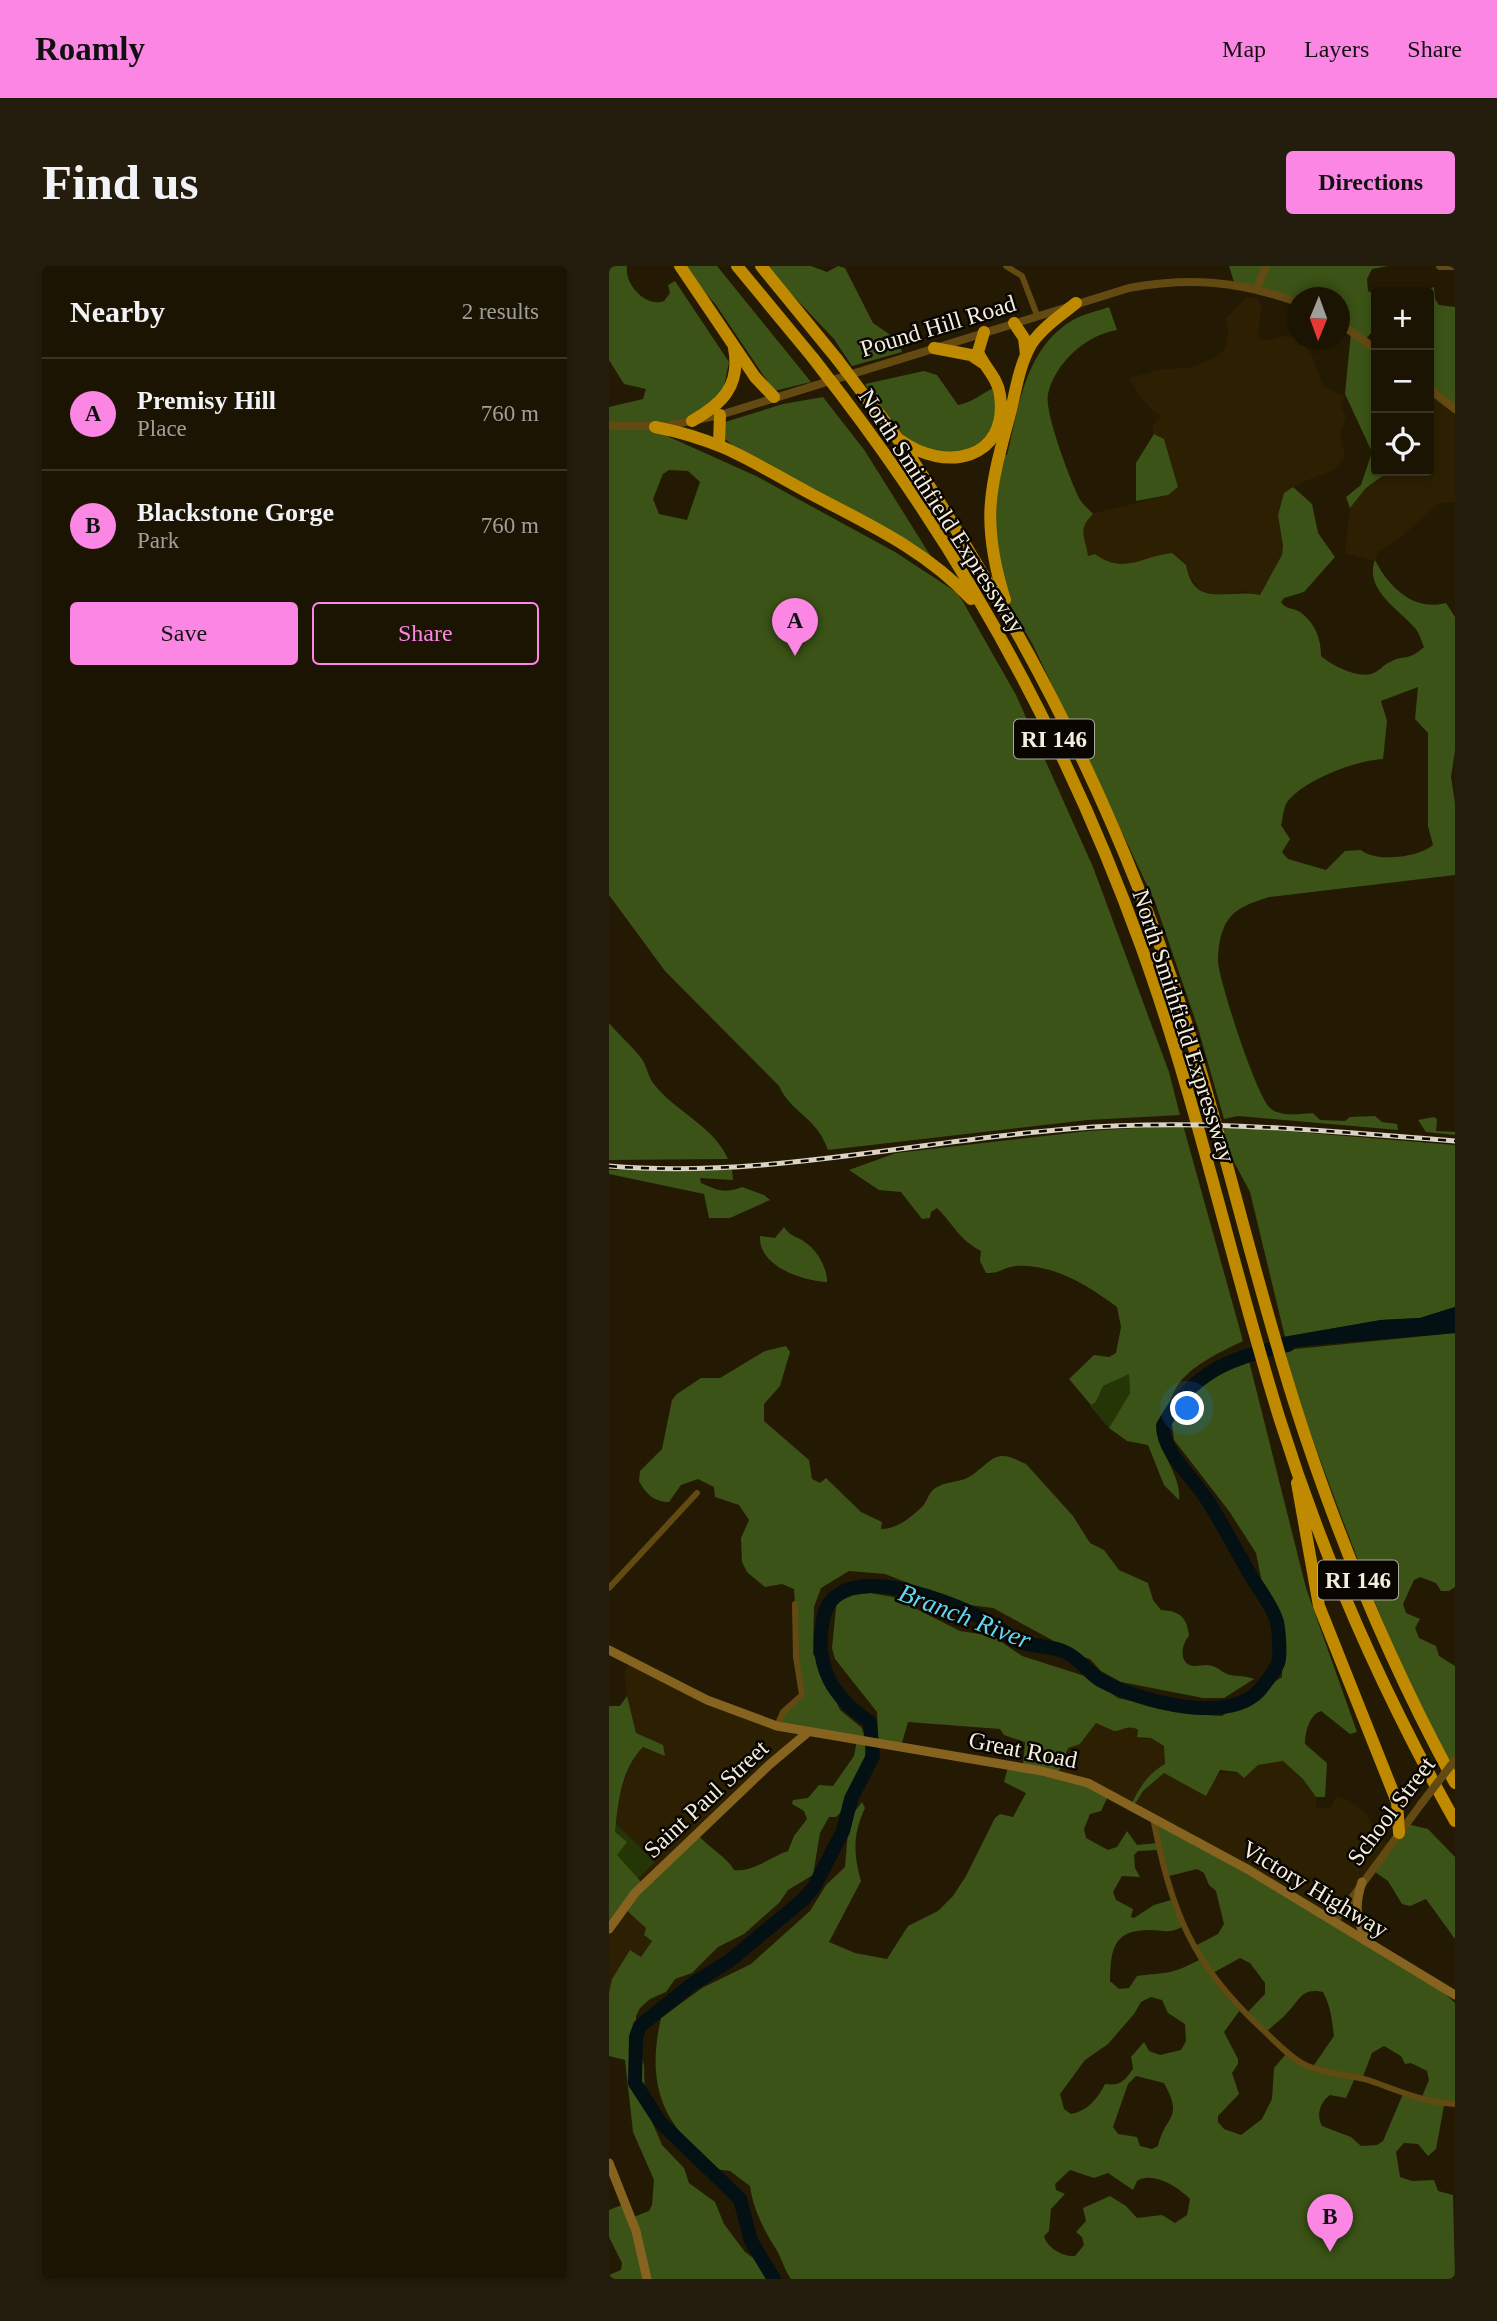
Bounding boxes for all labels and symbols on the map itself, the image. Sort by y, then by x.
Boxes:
north arrow [1287,287,1350,350]
street label: Pound Hill Road [857,290,1019,362]
street label: North Smithfield Expressway [853,384,1031,638]
pin: A [772,598,818,656]
road number: RI 146 [1014,719,1094,758]
street label: North Smithfield Expressway [1128,886,1240,1166]
your location [1170,1391,1204,1425]
road number: RI 146 [1318,1560,1398,1600]
water label: Branch River [895,1578,1036,1655]
street label: Great Road [967,1727,1079,1773]
street label: Saint Paul Street [639,1735,774,1863]
street label: School Street [1342,1752,1440,1870]
street label: Victory Highway [1237,1835,1393,1943]
pin: B [1307,2194,1353,2252]

